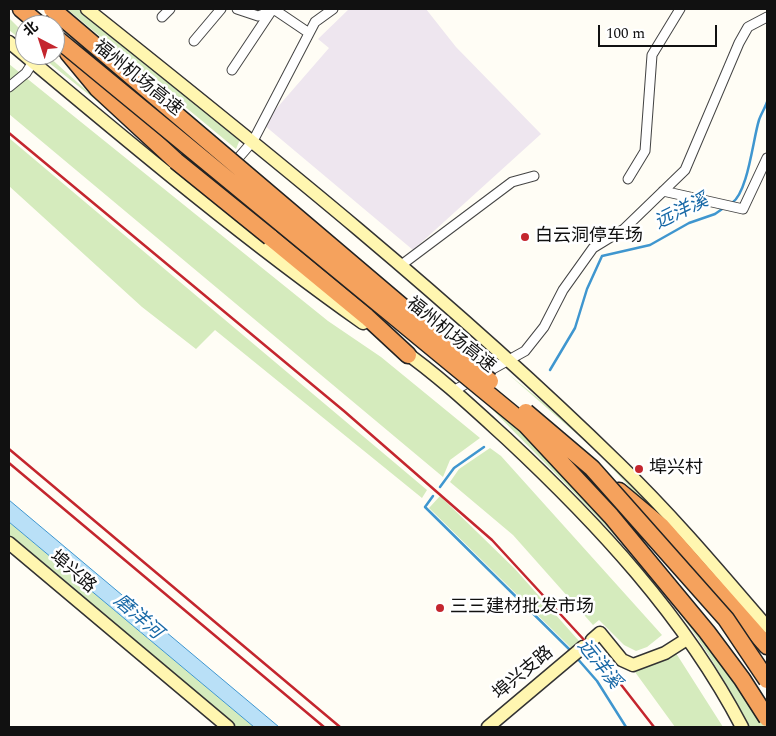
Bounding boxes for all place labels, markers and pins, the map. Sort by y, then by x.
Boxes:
place label: 白云洞停车场 [535,226,643,248]
marker: 白云洞停车场 [519,231,531,243]
place label: 埠兴村 [649,458,703,480]
marker: 埠兴村 [633,463,645,475]
place label: 三三建材批发市场 [450,597,594,619]
marker: 三三建材批发市场 [434,602,446,614]

